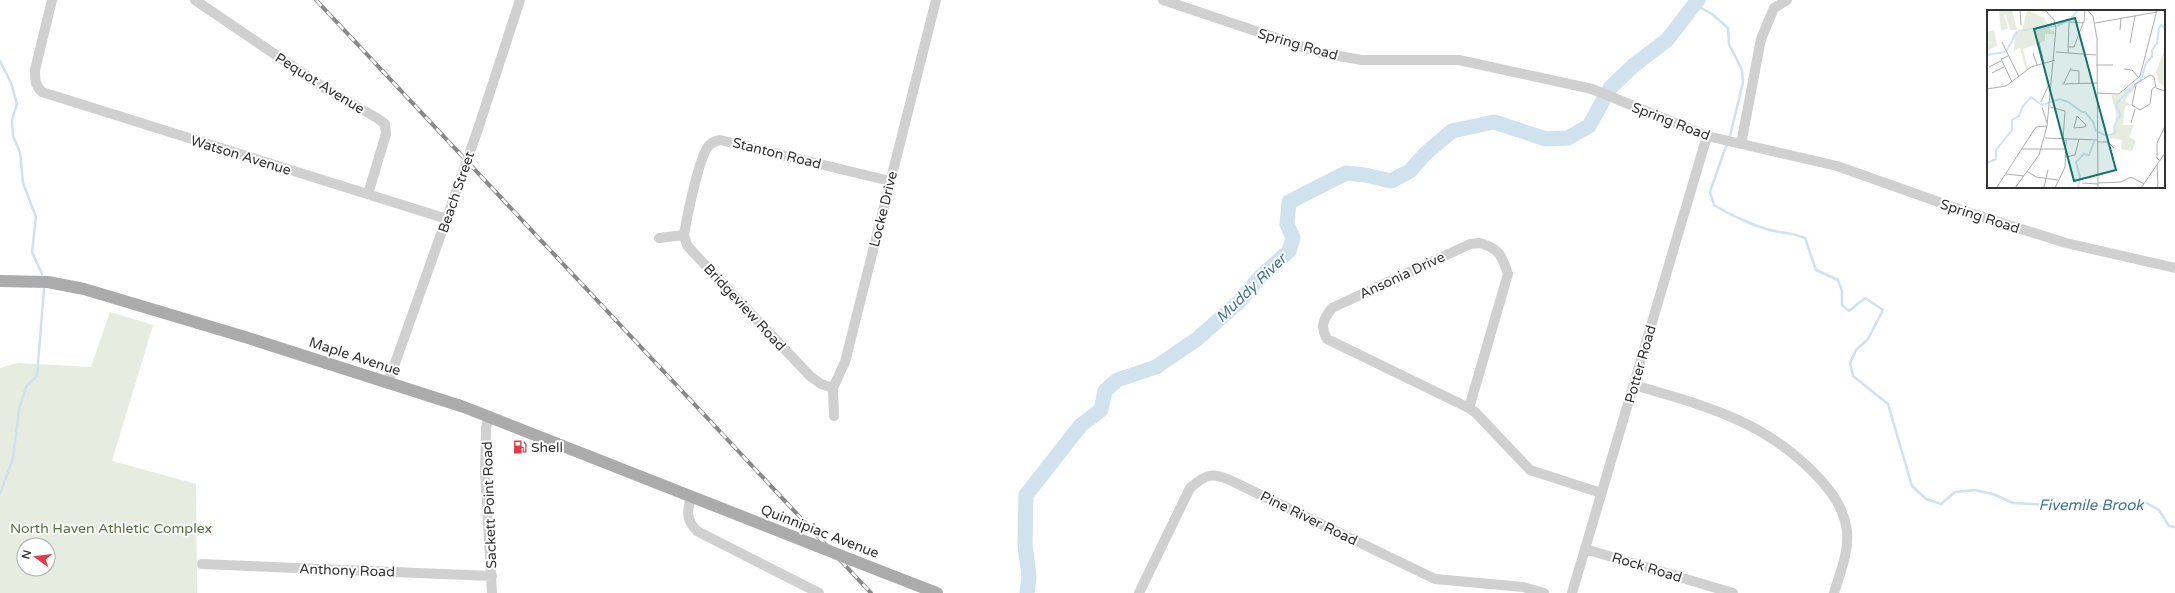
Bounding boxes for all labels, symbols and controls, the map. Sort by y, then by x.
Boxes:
inset map [1987,10,2165,188]
street label: Spring Road [1256,25,1340,64]
street label: Pequot Avenue [272,49,368,118]
street label: Spring Road [1629,99,1712,144]
street label: Watson Avenue [189,132,293,179]
street label: Stanton Road [731,134,823,173]
street label: Beach Street [435,149,479,235]
street label: Locke Drive [866,169,901,249]
street label: Spring Road [1938,196,2022,237]
water label: Muddy River [1212,248,1292,326]
street label: Ansonia Drive [1357,248,1448,303]
street label: Bridgeview Road [700,260,789,354]
street label: Potter Road [1621,323,1660,405]
street label: Maple Avenue [307,334,403,379]
fuel station icon: Shell [512,439,528,455]
place label: Shell [531,439,563,456]
street label: Sackett Point Road [479,441,500,569]
street label: Pine River Road [1258,488,1360,549]
water label: Fivemile Brook [2039,496,2145,514]
street label: Quinnipiac Avenue [758,501,881,562]
park label: North Haven Athletic Complex [10,520,212,537]
north arrow [16,537,56,577]
text: N [19,549,34,560]
street label: Rock Road [1610,549,1684,586]
street label: Anthony Road [299,560,395,581]

